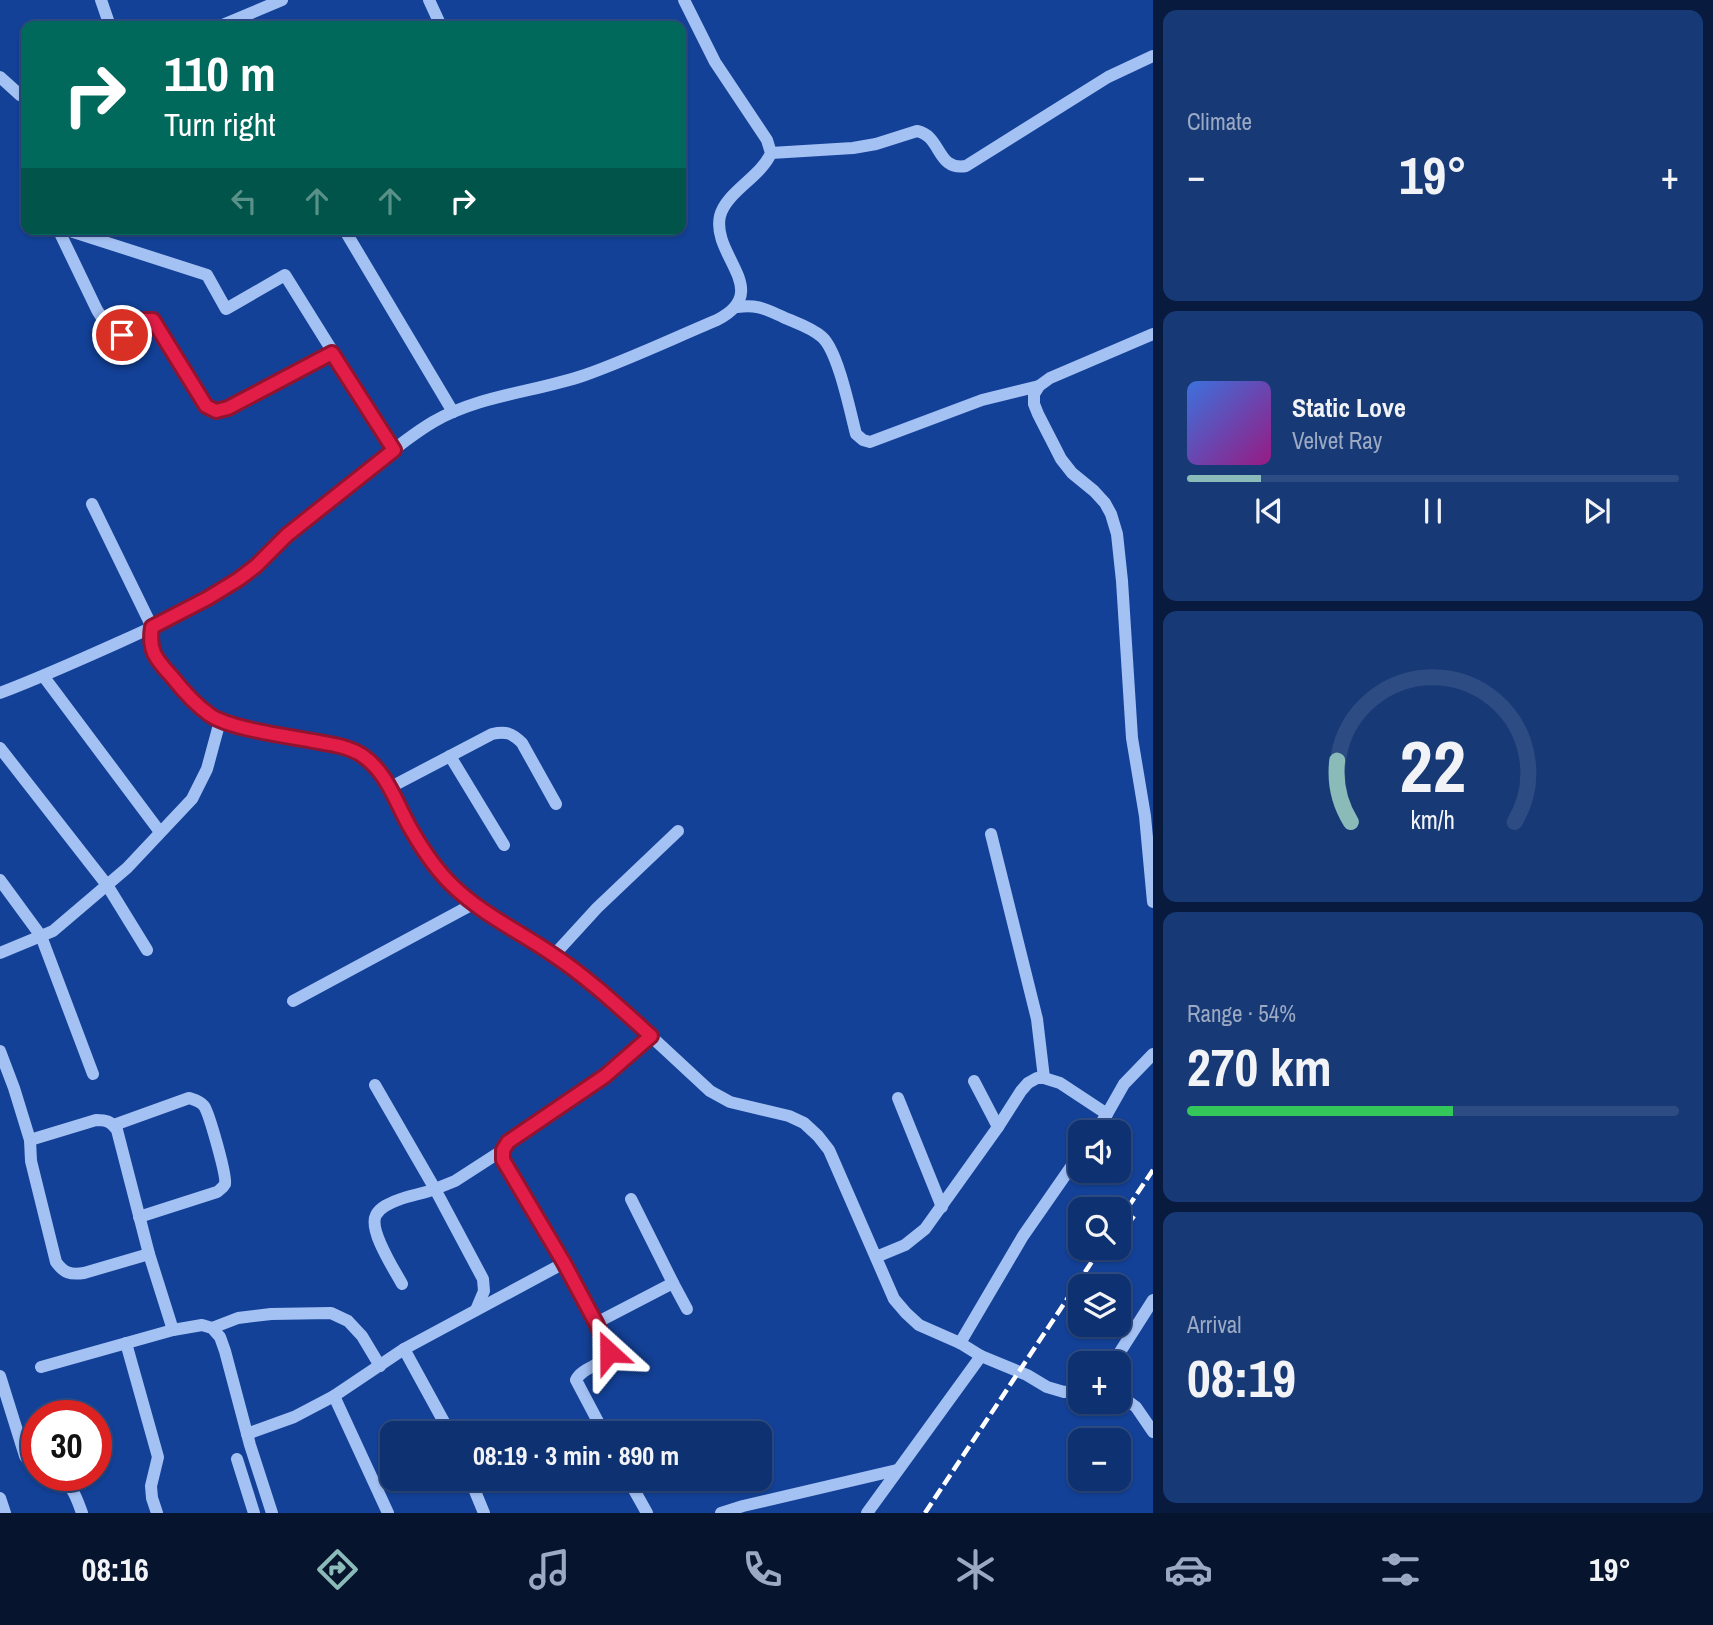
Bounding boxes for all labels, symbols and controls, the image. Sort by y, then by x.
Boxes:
text: 110 m [164,40,276,106]
icon: right [49,49,140,140]
text: Turn right [164,103,276,146]
text: Climate [1187,106,1252,137]
text: 19° [1399,140,1467,210]
text: − [1187,150,1205,201]
text: + [1661,150,1679,201]
icon: left [225,182,263,220]
icon: ahead [298,182,336,220]
icon: ahead [371,182,409,220]
icon: right [444,182,482,220]
pin [92,305,152,365]
icon: arrive [103,316,141,354]
text: Static Love [1292,390,1406,425]
text: Velvet Ray [1292,425,1382,456]
icon: previous [1250,492,1288,530]
icon: pause [1414,492,1452,530]
icon: next [1578,492,1616,530]
text: 22 [1400,718,1466,816]
text: km/h [1411,803,1455,837]
text: Range · 54% [1187,998,1296,1029]
text: 270 km [1187,1032,1332,1102]
map controls [1068,1120,1131,1491]
button: sound [1068,1120,1131,1183]
button: search [1068,1197,1131,1260]
button: layers [1068,1274,1131,1337]
text: Arrival [1187,1309,1242,1340]
position arrow [572,1315,646,1389]
text: 08:19 [1187,1343,1296,1413]
button: + [1068,1351,1131,1414]
speed limit sign: 30 [21,1400,112,1491]
button: − [1068,1428,1131,1491]
text: 08:19 · 3 min · 890 m [473,1438,679,1473]
icon: directions [313,1545,362,1594]
icon: music [525,1545,574,1594]
icon: phone [738,1545,787,1594]
icon: climate [951,1545,1000,1594]
icon: car [1164,1545,1213,1594]
icon: filters [1376,1545,1425,1594]
text: 08:16 [82,1548,149,1591]
text: 19° [1589,1548,1631,1591]

